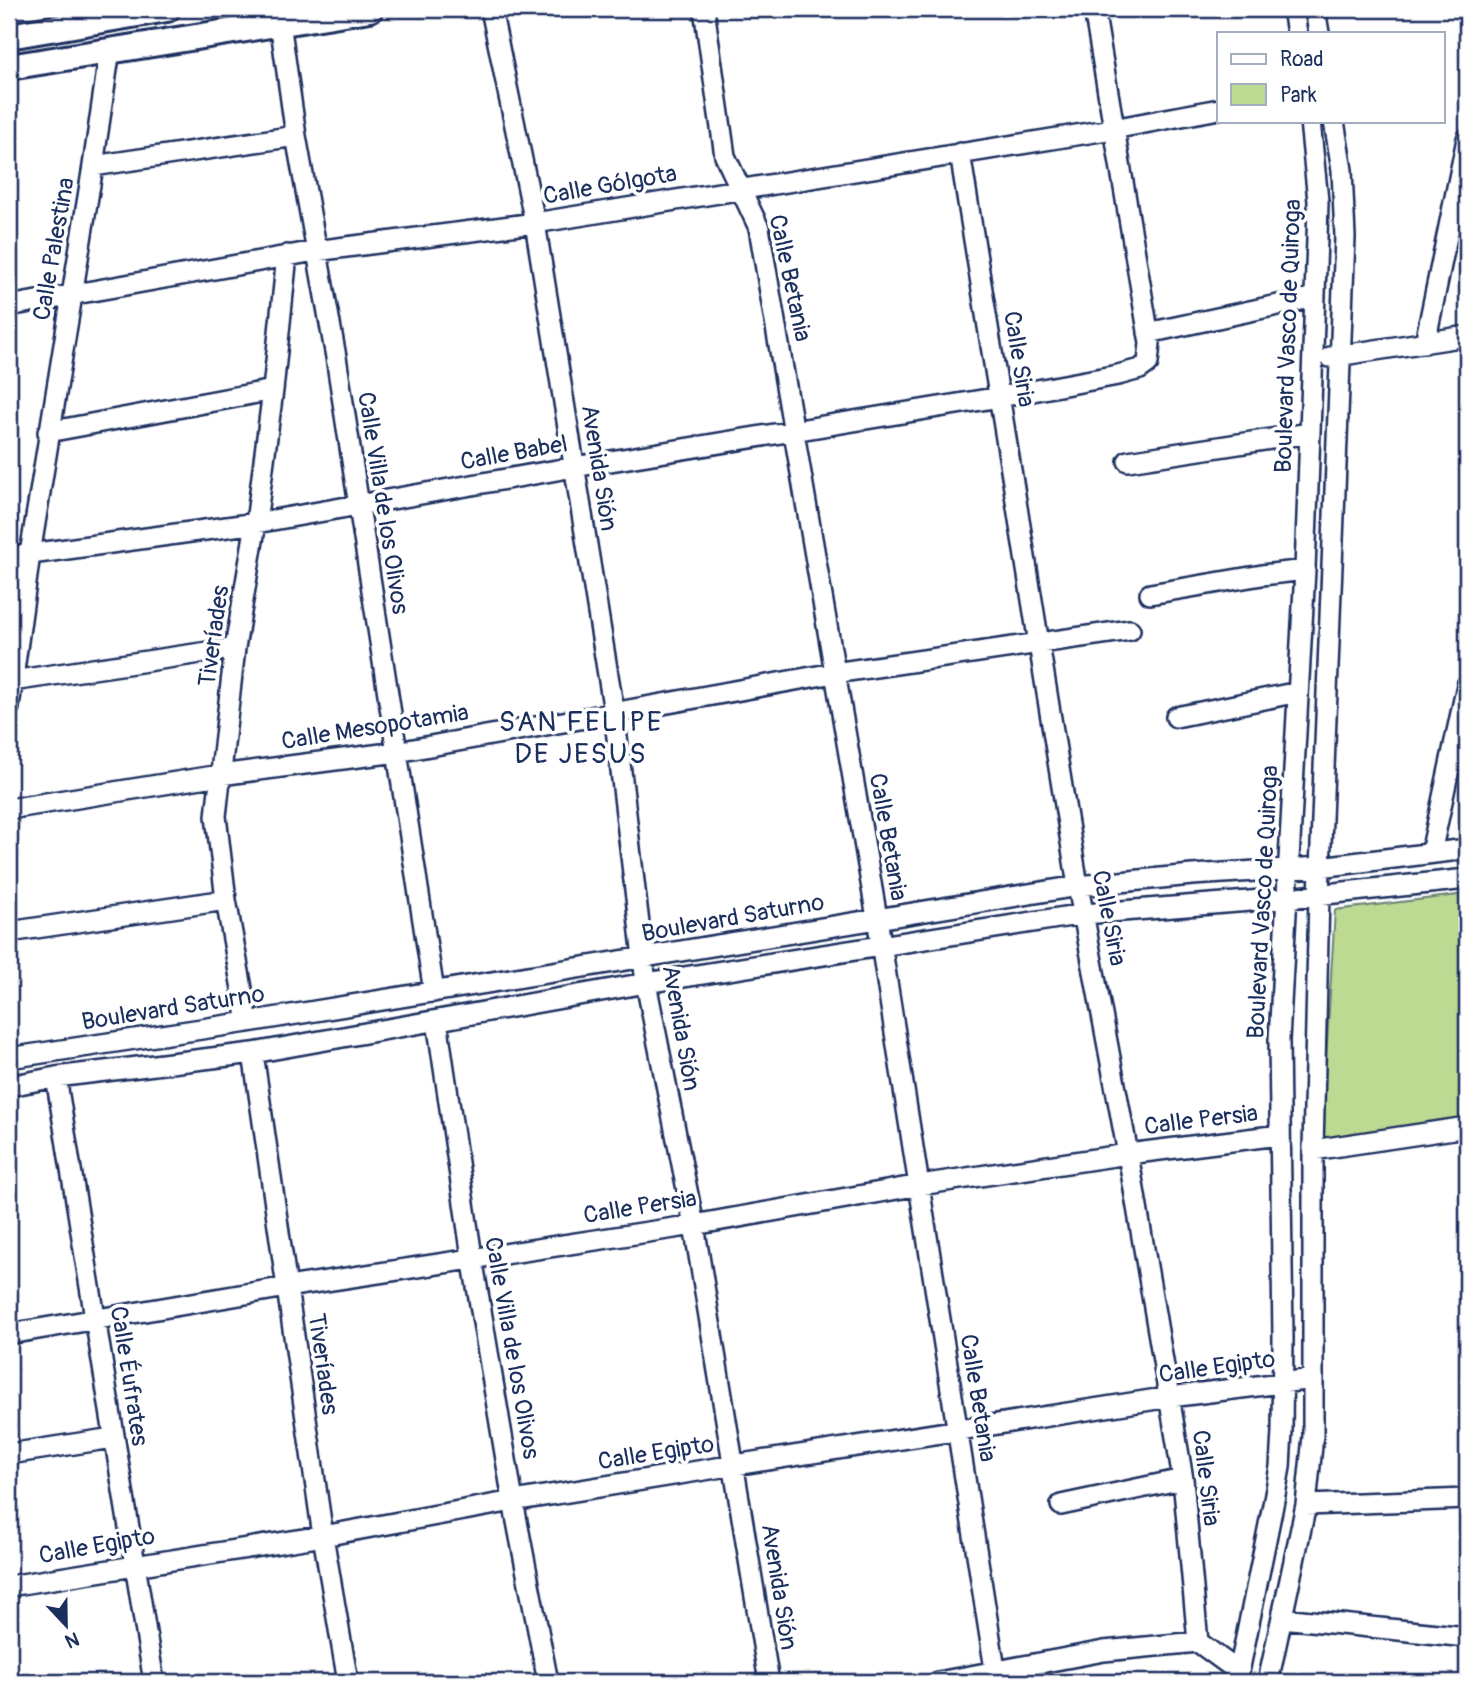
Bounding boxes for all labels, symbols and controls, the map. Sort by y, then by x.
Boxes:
legend [1217,32,1444,122]
text: Road [1280,46,1324,73]
text: Park [1280,82,1317,109]
street label: Calle Gólgota [541,159,679,211]
street label: Calle Palestina [27,175,81,323]
street label: Boulevard Vasco de Quiroga [1269,199,1307,473]
street label: Calle Betania [762,212,818,344]
street label: Calle Siria [997,309,1041,409]
street label: Calle Villa de los Olivos [351,390,415,617]
street label: Avenida Sión [575,403,623,533]
street label: Calle Babel [458,429,570,477]
street label: Tiveríades [193,583,235,688]
street label: Calle Mesopotamia [279,698,471,756]
district label: SAN FELIPE DE JESUS [499,705,663,772]
street label: Boulevard Vasco de Quiroga [1241,764,1285,1040]
street label: Calle Betania [863,771,913,903]
street label: Calle Siria [1086,868,1132,968]
street label: Boulevard Saturno [639,888,827,948]
street label: Avenida Sión [656,963,706,1093]
street label: Boulevard Saturno [79,979,267,1037]
street label: Calle Persia [1143,1099,1259,1141]
street label: Calle Persia [581,1184,699,1230]
street label: Calle Villa de los Olivos [478,1235,546,1461]
street label: Calle Éufrates [104,1304,154,1448]
street label: Tiveríades [302,1312,344,1417]
street label: Calle Betania [954,1332,1002,1464]
street label: Calle Egipto [1157,1344,1277,1390]
street label: Calle Siria [1186,1428,1226,1528]
street label: Calle Egipto [596,1429,716,1476]
street label: Calle Egipto [37,1522,157,1570]
street label: Avenida Sión [755,1522,803,1652]
north arrow [32,1590,102,1660]
text: N [61,1626,82,1653]

